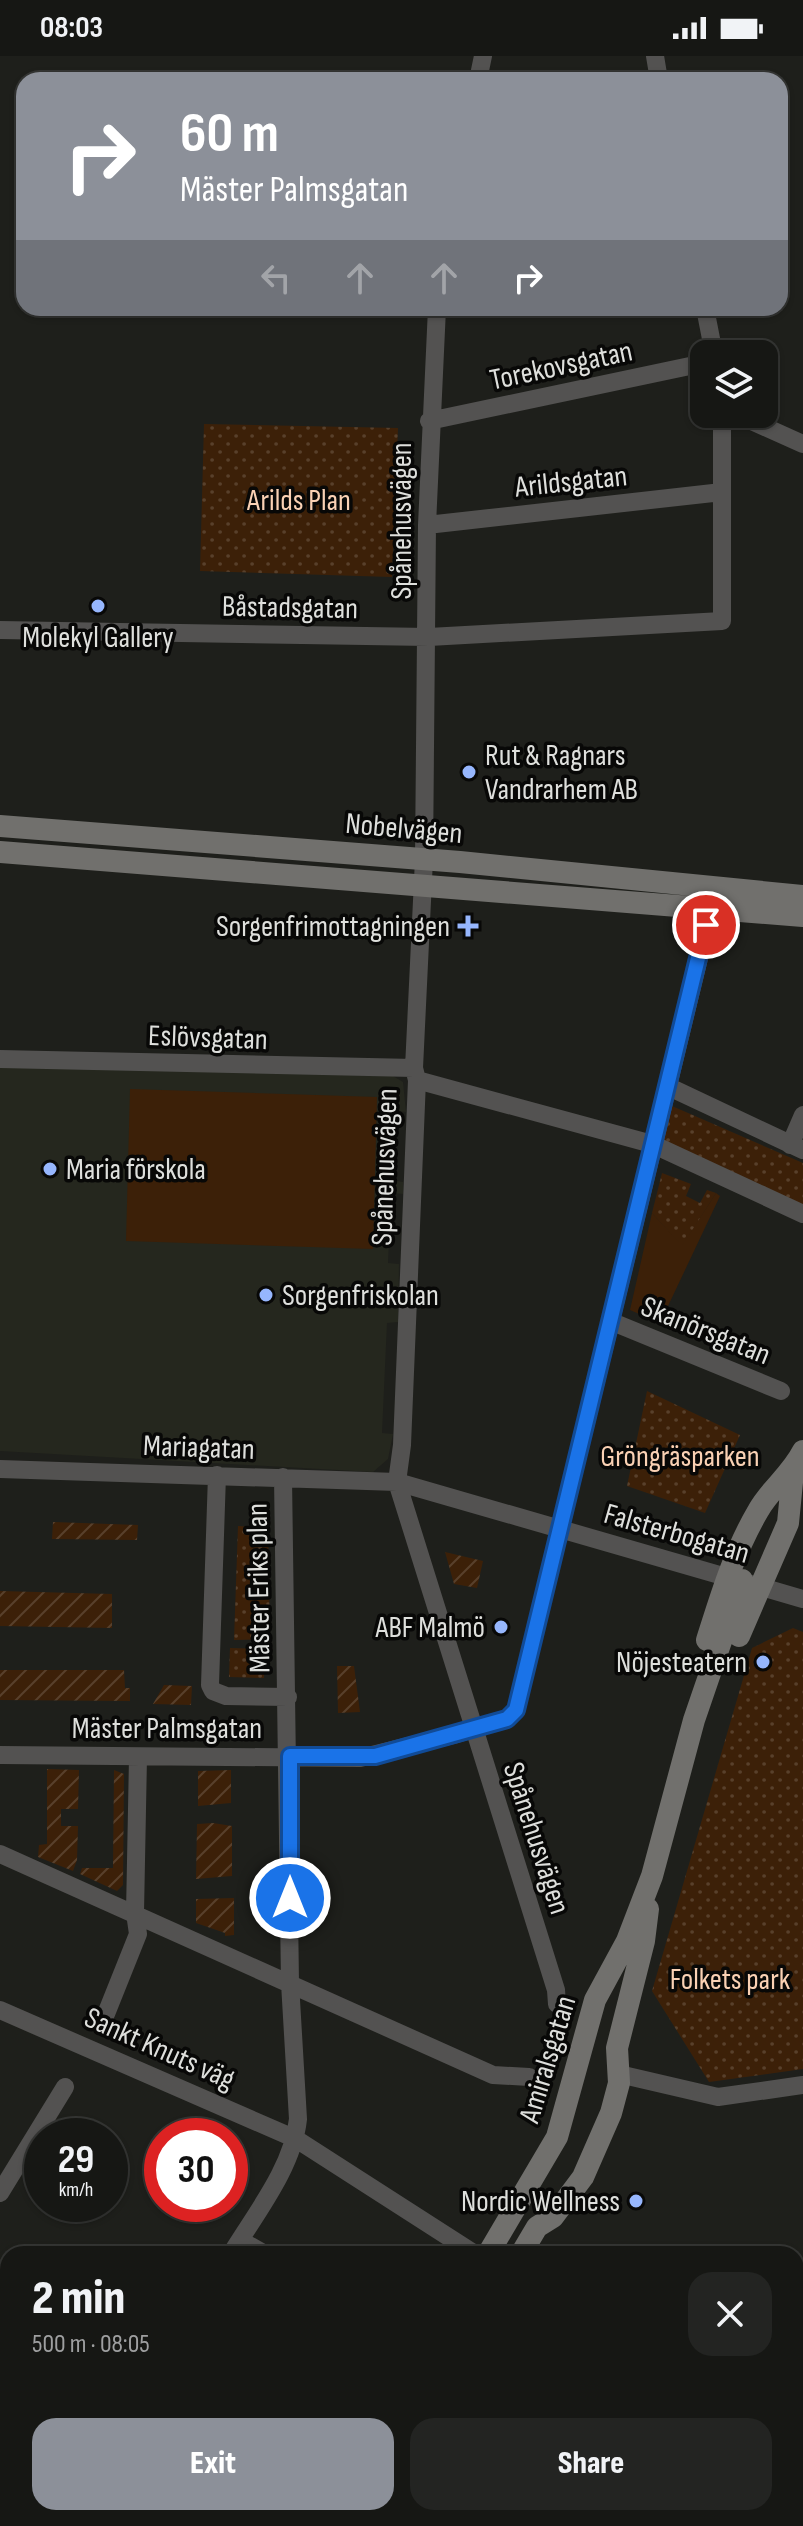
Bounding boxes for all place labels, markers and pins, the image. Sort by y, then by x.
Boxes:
marker: Molekyl Gallery [89,597,107,615]
place label: Molekyl Gallery [22,620,174,656]
place label: Rut & Ragnars Vandrarhem AB [485,738,638,808]
marker: Rut & Ragnars Vandrarhem AB [460,763,478,781]
pin [672,891,740,959]
place label: Sorgenfrimottagningen [216,909,450,945]
marker: Sorgenfrimottagningen [457,915,479,937]
place label: Maria förskola [66,1152,206,1188]
marker: Maria förskola [41,1160,59,1178]
place label: Sorgenfriskolan [282,1278,439,1314]
marker: Sorgenfriskolan [257,1286,275,1304]
place label: ABF Malmö [375,1610,485,1646]
marker: ABF Malmö [492,1618,510,1636]
place label: Nöjesteatern [616,1645,747,1681]
marker: Nöjesteatern [754,1653,772,1671]
place label: Nordic Wellness [461,2184,620,2220]
marker: Nordic Wellness [627,2192,645,2210]

